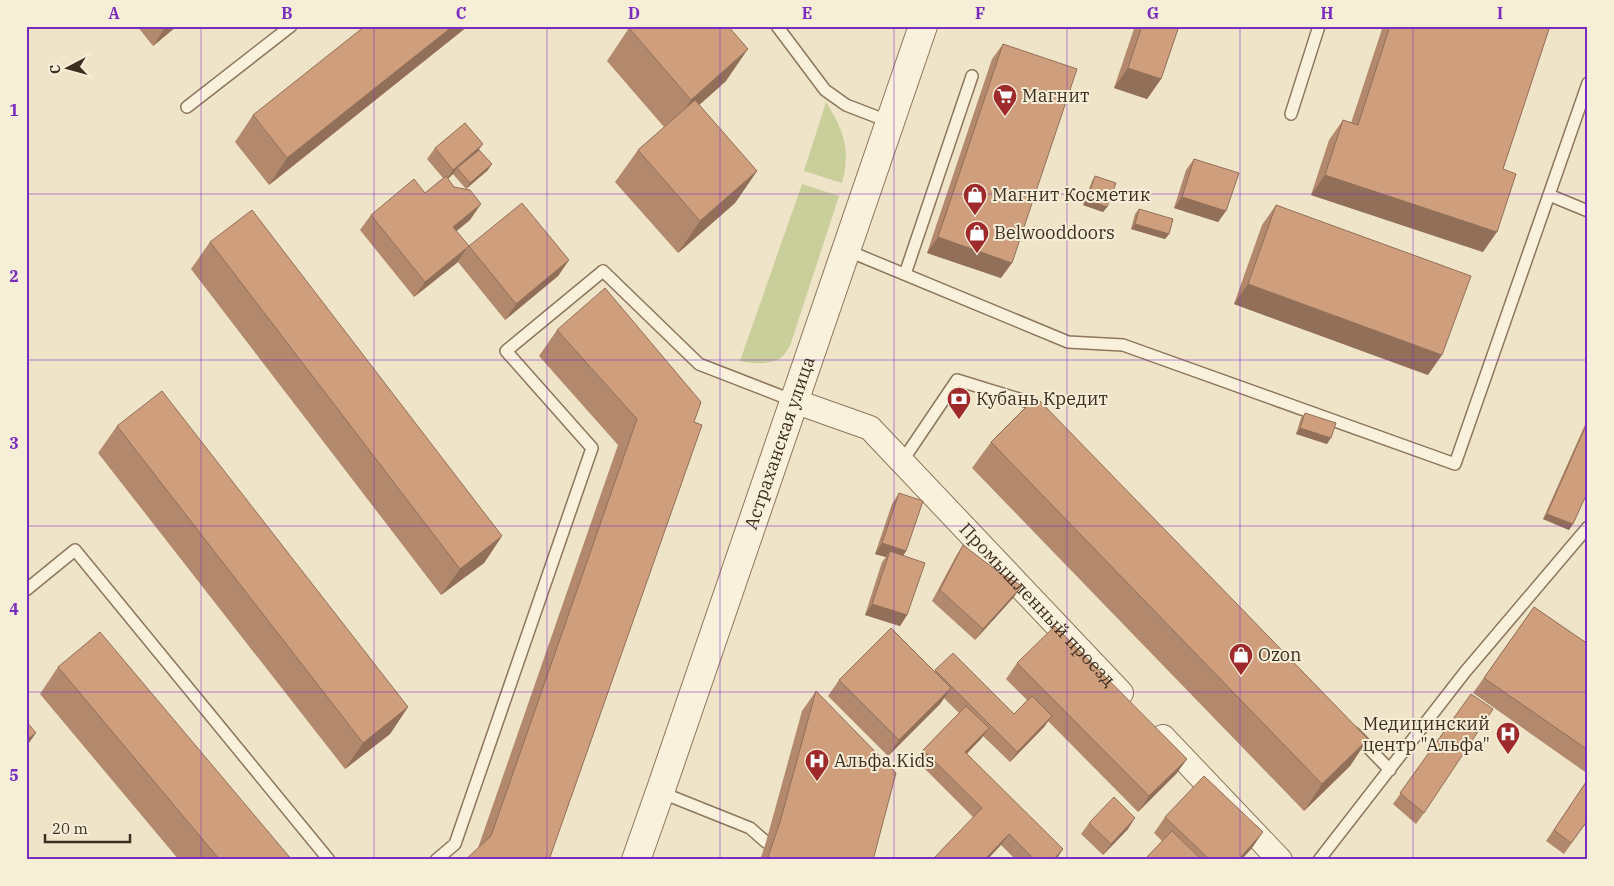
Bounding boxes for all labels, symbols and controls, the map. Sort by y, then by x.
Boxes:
text: A [108,3,120,23]
text: B [281,3,293,23]
text: C [456,3,466,23]
text: D [628,3,640,23]
text: E [802,3,812,23]
text: F [975,3,985,23]
text: G [1147,3,1159,23]
text: H [1321,3,1334,23]
text: I [1497,3,1503,23]
north arrow [42,42,92,92]
text: С [46,64,65,75]
supermarket icon: Магнит [992,83,1018,117]
place label: Магнит [1022,84,1089,107]
text: 1 [9,100,19,120]
shop icon: Магнит Косметик [962,182,988,216]
place label: Магнит Косметик [992,183,1151,206]
shop icon: Belwooddoors [964,220,990,254]
place label: Belwooddoors [994,221,1115,244]
text: 2 [9,266,19,286]
street label: Астраханская улица [739,353,820,532]
bank icon: Кубань Кредит [946,386,972,420]
place label: Кубань Кредит [976,387,1108,410]
text: 3 [9,433,19,453]
street label: Промышленный проезд [955,518,1121,691]
text: 4 [9,599,19,619]
shop icon: Ozon [1228,642,1254,676]
place label: Ozon [1258,643,1302,666]
place label: Медицинский центр "Альфа" [1362,712,1490,756]
hospital icon: Медицинский центр "Альфа" [1495,721,1521,755]
hospital icon: Альфа.Kids [804,748,830,782]
place label: Альфа.Kids [834,749,934,772]
text: 5 [9,765,19,785]
scale bar [45,811,130,843]
text: 20 m [52,819,88,838]

